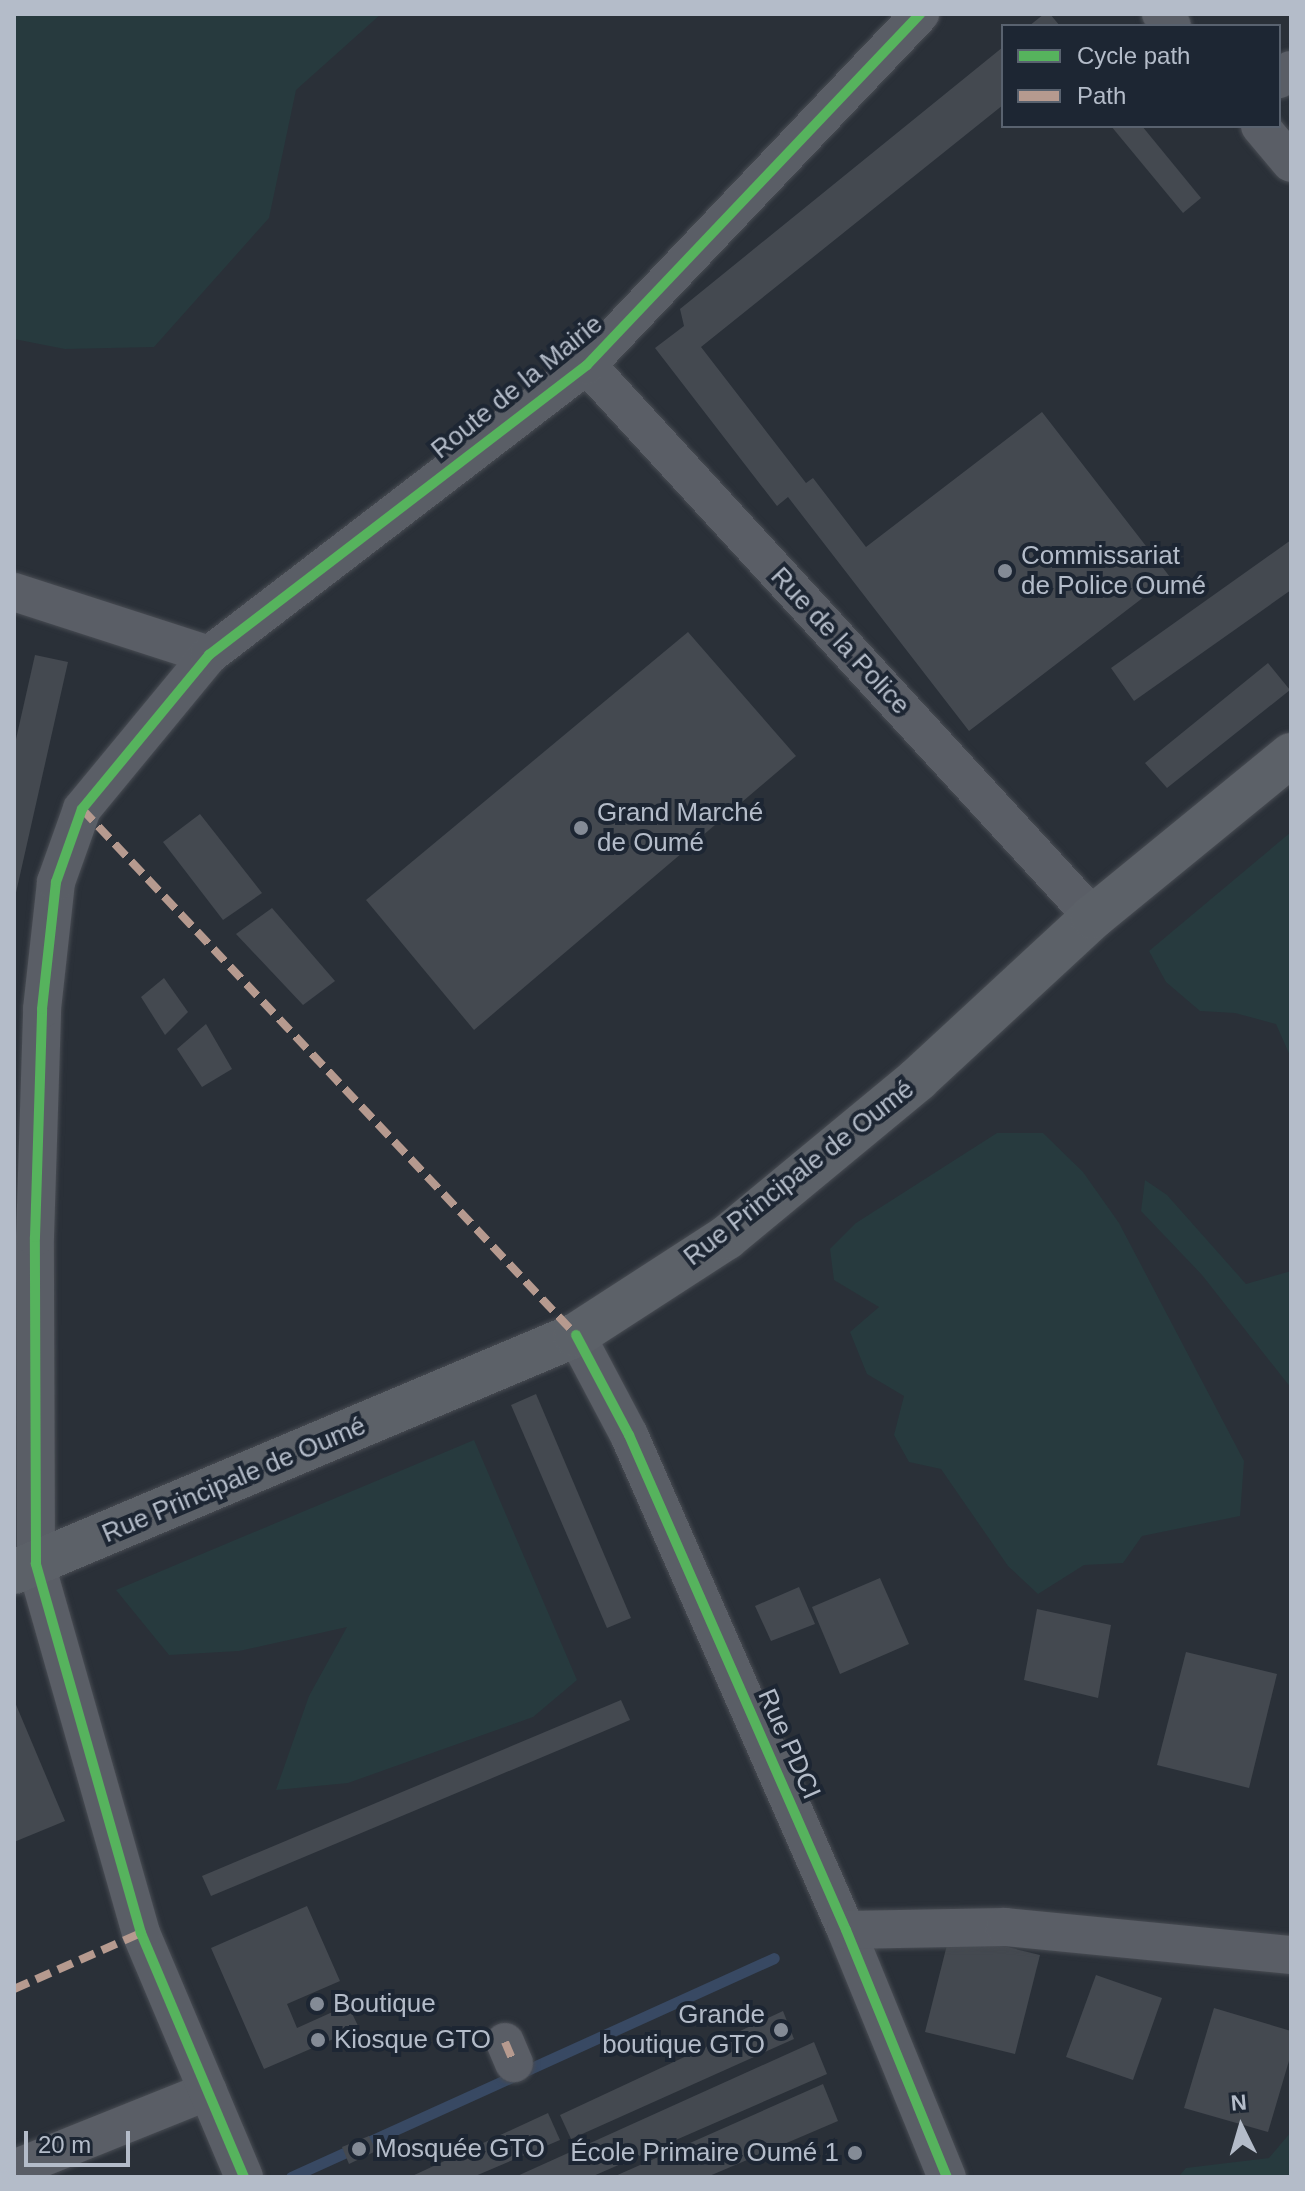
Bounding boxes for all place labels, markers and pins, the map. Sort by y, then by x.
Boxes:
place label: Commissariat de Police Oumé [1021,540,1206,602]
marker: Commissariat de Police Oumé [996,562,1014,580]
place label: Grand Marché de Oumé [597,797,763,858]
marker: Grand Marché de Oumé [572,819,590,837]
place label: Boutique [333,1988,436,2020]
marker: Boutique [308,1995,326,2013]
place label: Grande boutique GTO [602,1999,765,2060]
marker: Grande boutique GTO [772,2021,790,2039]
place label: Kiosque GTO [334,2024,491,2056]
marker: Kiosque GTO [309,2031,327,2049]
place label: Mosquée GTO [375,2133,545,2165]
place label: École Primaire Oumé 1 [570,2137,839,2169]
marker: Mosquée GTO [350,2140,368,2158]
marker: École Primaire Oumé 1 [846,2144,864,2162]

